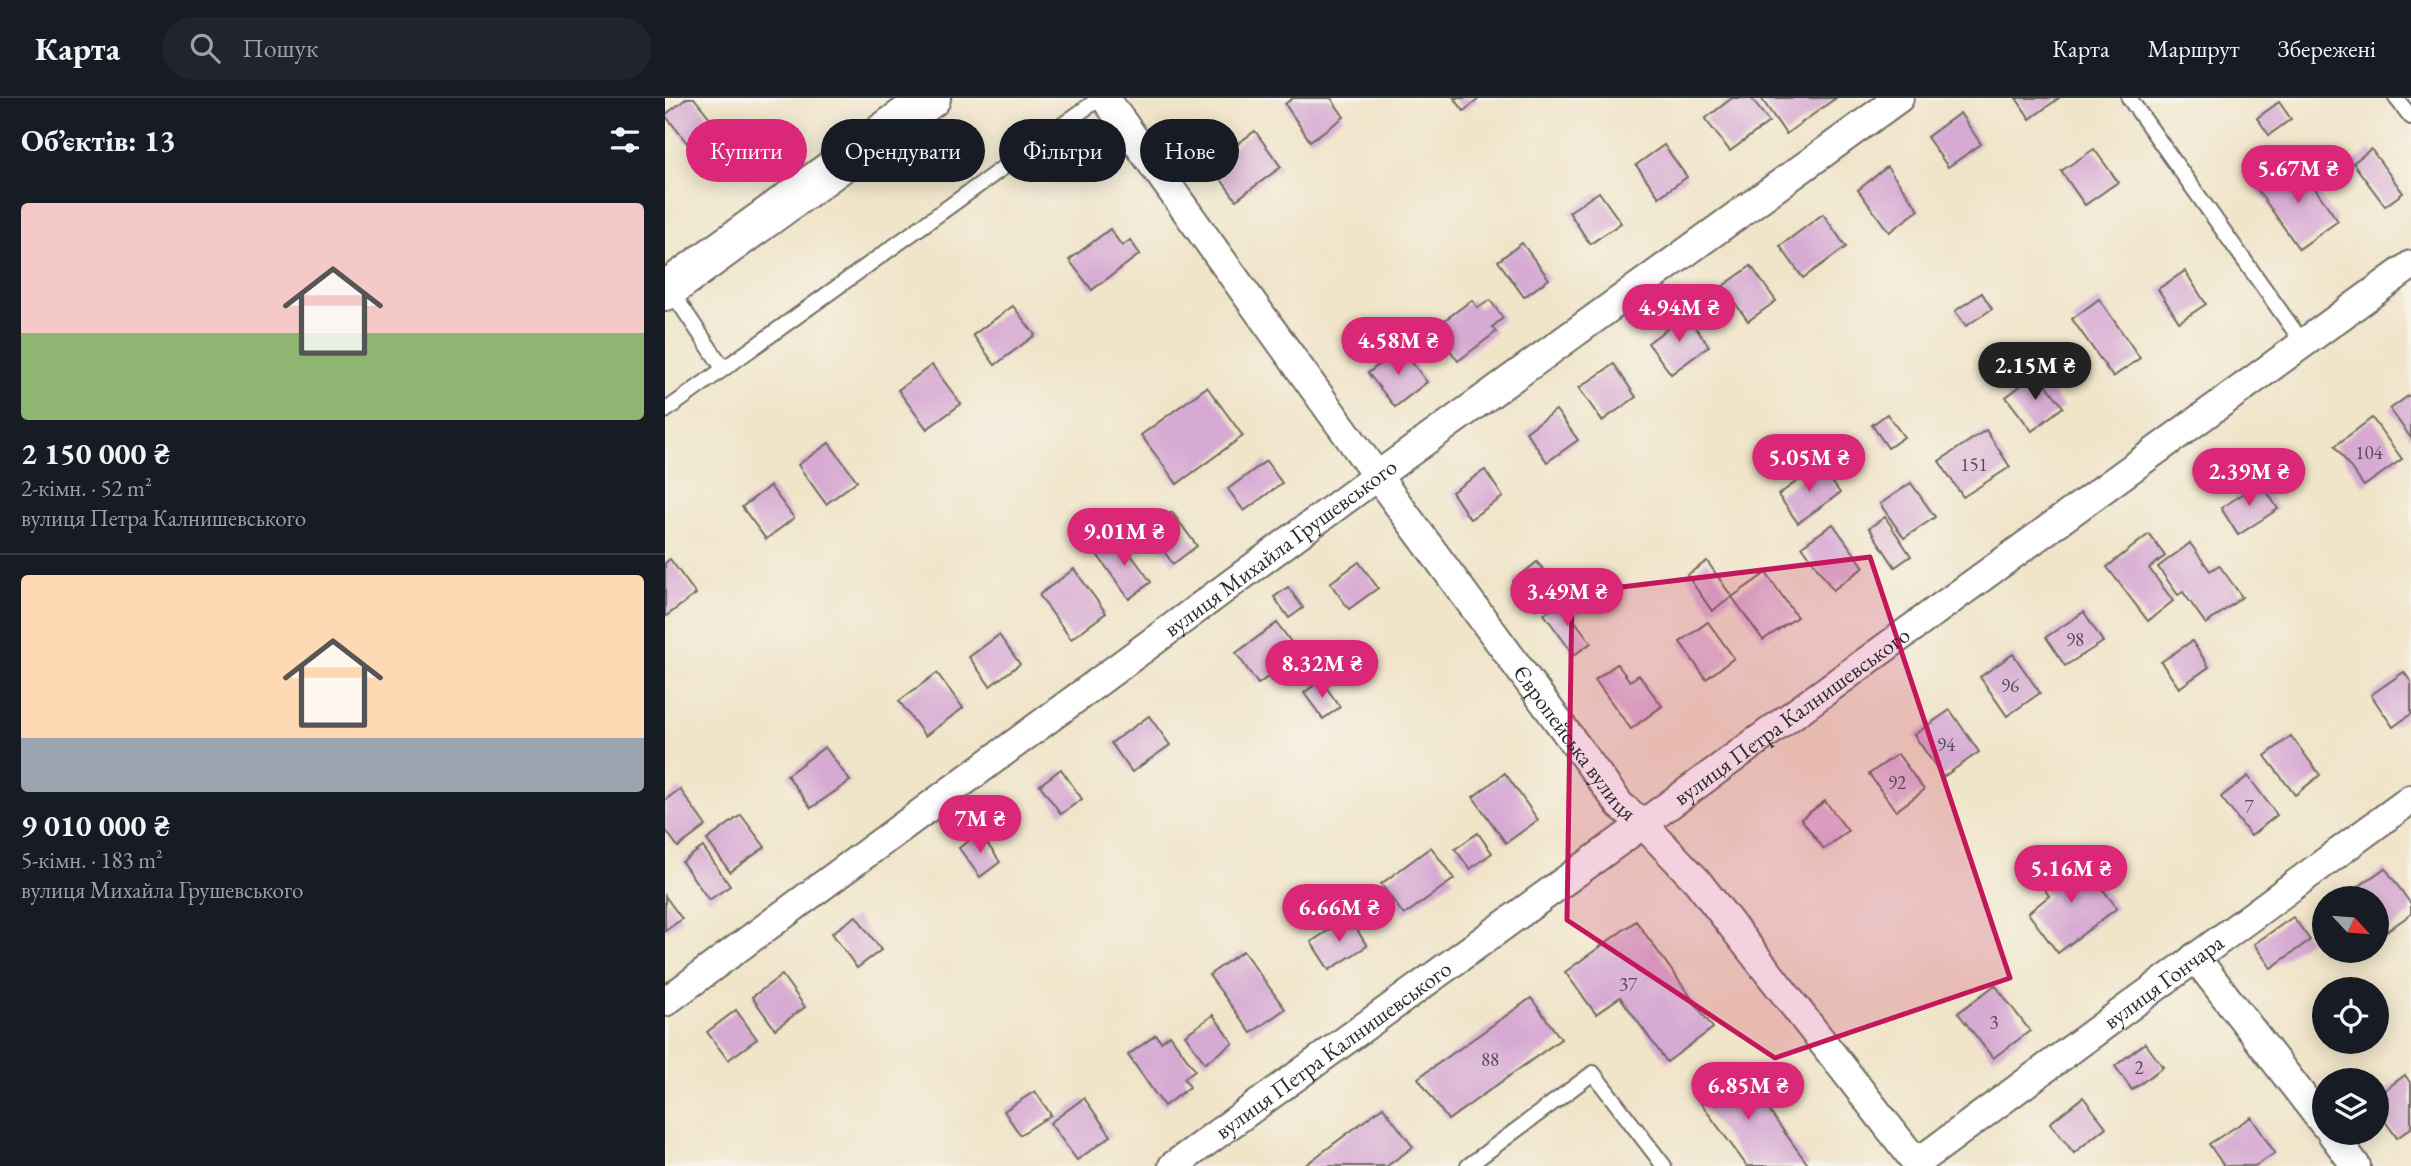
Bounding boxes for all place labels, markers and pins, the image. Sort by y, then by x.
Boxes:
pin: 5.67M ₴ [2233,146,2363,205]
pin: 4.94M ₴ [1614,285,1744,344]
pin: 4.58M ₴ [1333,317,1463,377]
pin: 2.15M ₴ [1970,342,2100,402]
pin: 5.05M ₴ [1744,434,1874,494]
pin: 2.39M ₴ [2184,448,2314,508]
pin: 9.01M ₴ [1059,508,1189,568]
pin: 3.49M ₴ [1502,568,1632,628]
pin: 8.32M ₴ [1257,640,1387,700]
pin: 7M ₴ [939,796,1021,855]
pin: 5.16M ₴ [2006,846,2136,905]
pin: 6.66M ₴ [1274,884,1404,944]
pin: 6.85M ₴ [1683,1062,1813,1122]

